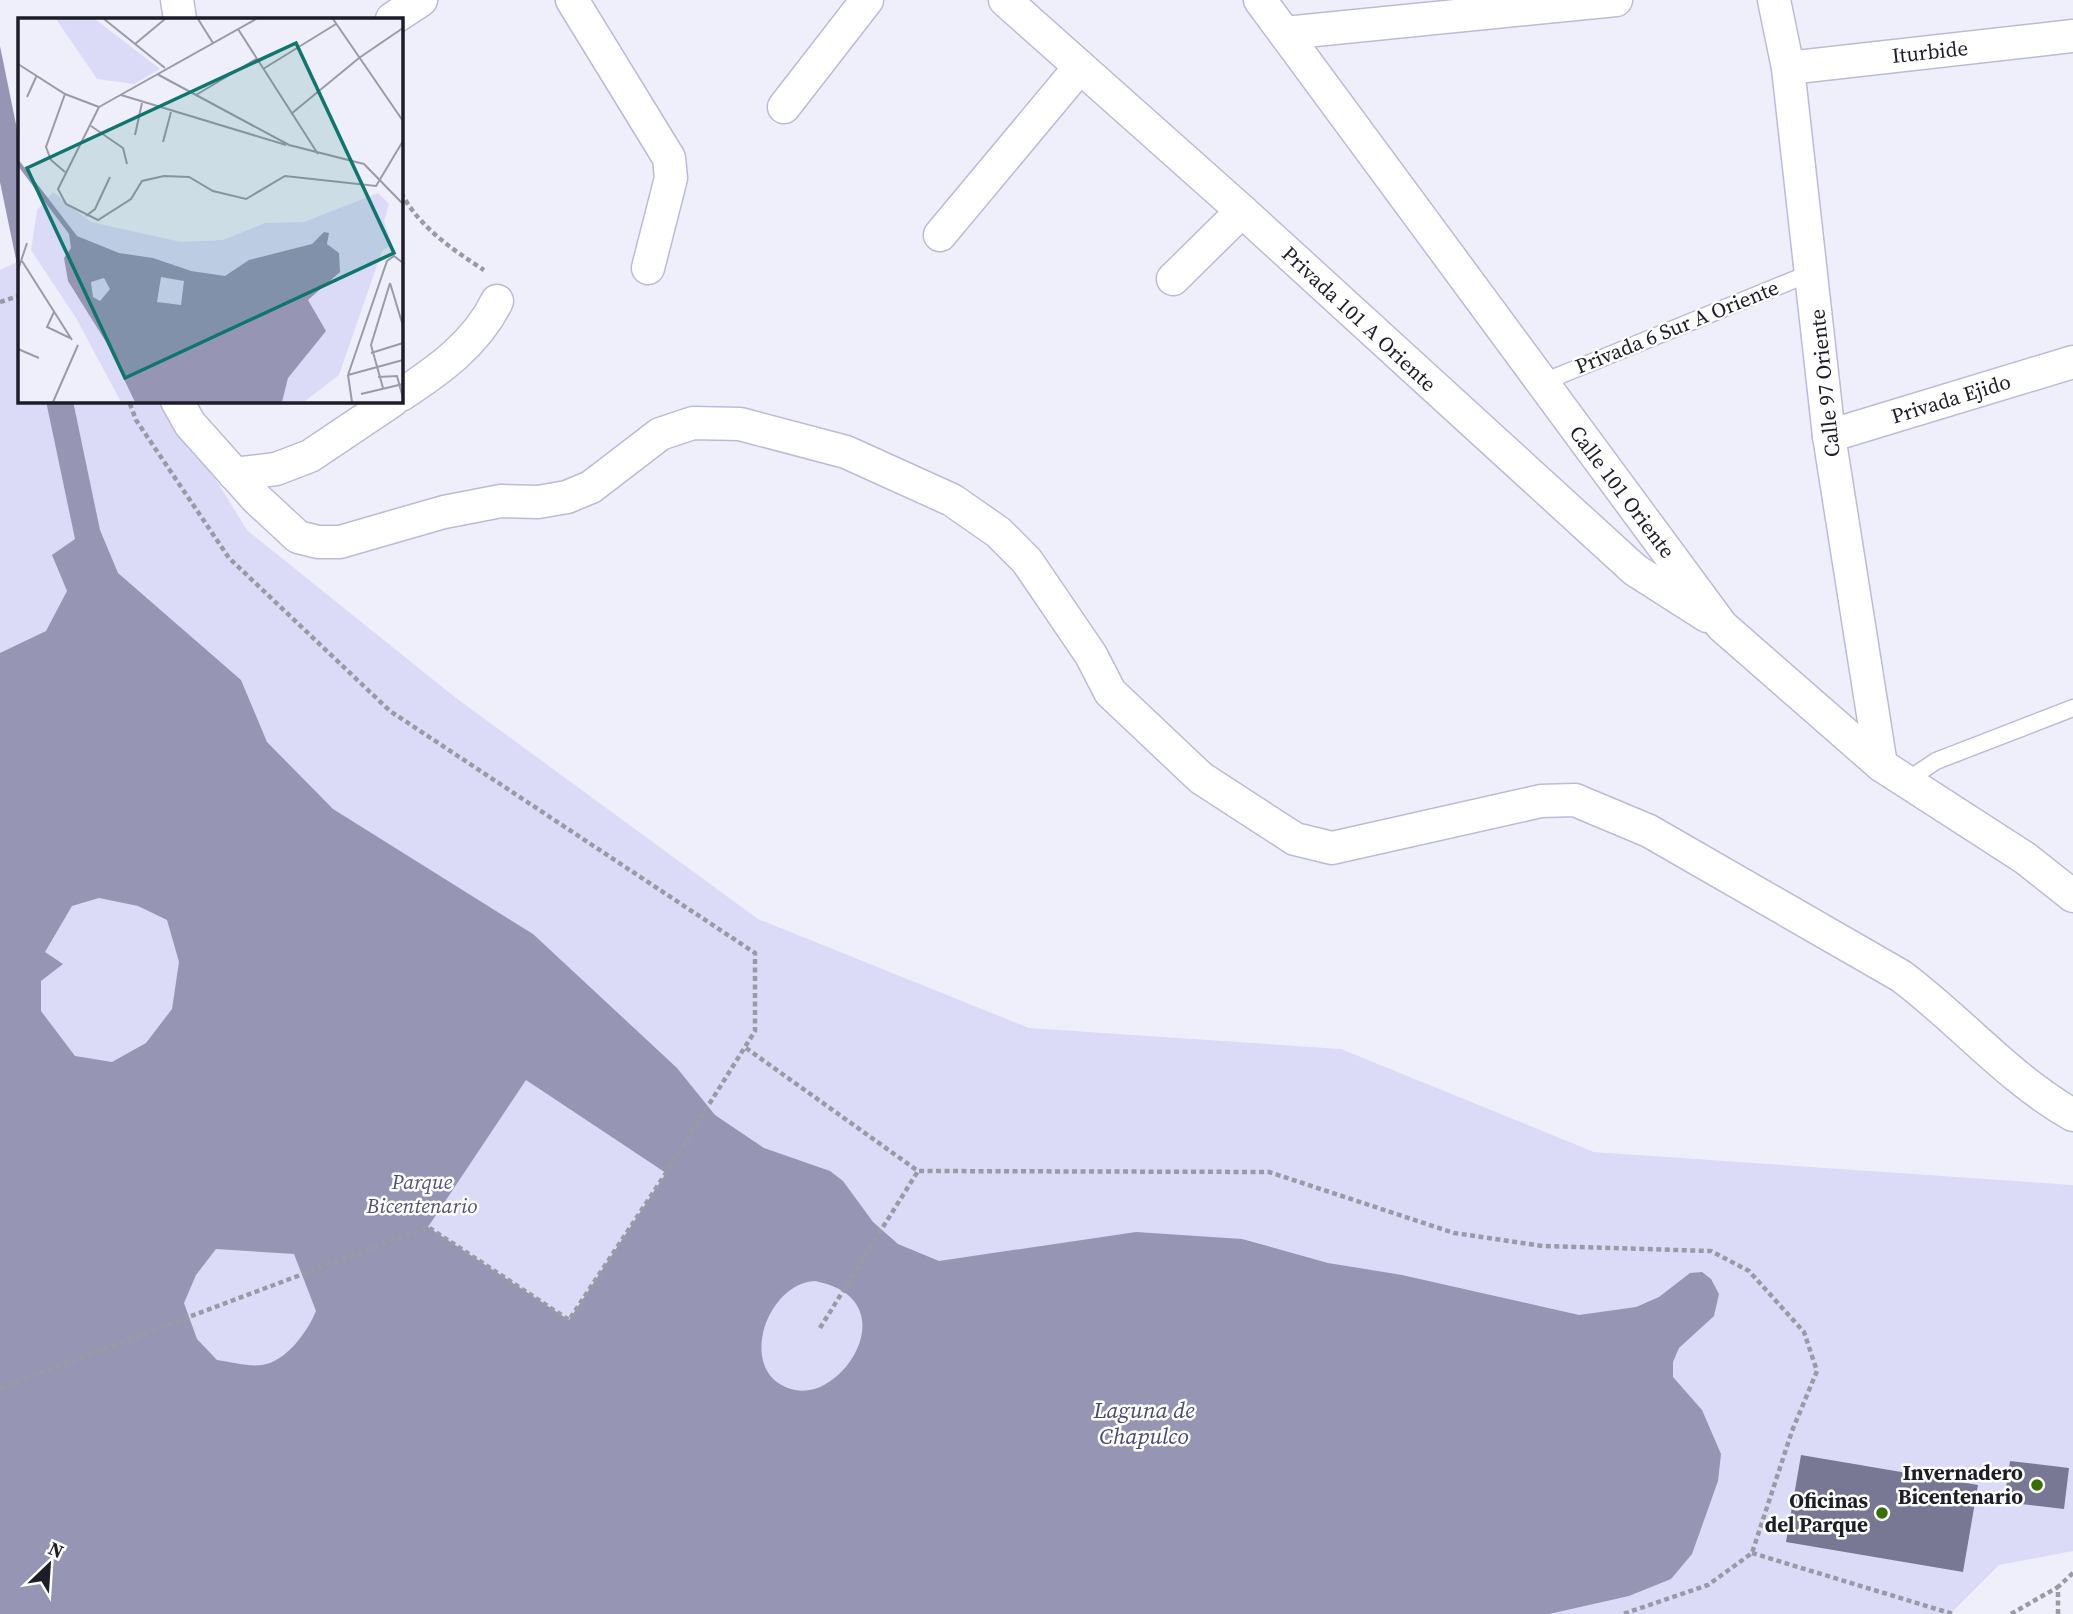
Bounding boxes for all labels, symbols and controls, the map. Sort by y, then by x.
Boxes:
inset map [18,18,402,402]
street label: Iturbide [1890,33,1969,70]
street label: Privada 101 A Oriente [1276,239,1443,398]
street label: Privada 6 Sur A Oriente [1571,272,1783,381]
street label: Calle 97 Oriente [1802,308,1847,459]
street label: Privada Ejido [1888,367,2014,430]
street label: Calle 101 Oriente [1563,419,1682,564]
park label: Parque Bicentenario [365,1167,478,1220]
water label: Laguna de Chapulco [1092,1394,1195,1452]
place label: Invernadero Bicentenario [1898,1458,2023,1511]
marker: Invernadero Bicentenario [2029,1477,2045,1493]
place label: Oficinas del Parque [1765,1486,1868,1539]
marker: Oficinas del Parque [1874,1505,1890,1521]
north arrow [14,1530,84,1600]
text: N [44,1535,68,1564]

